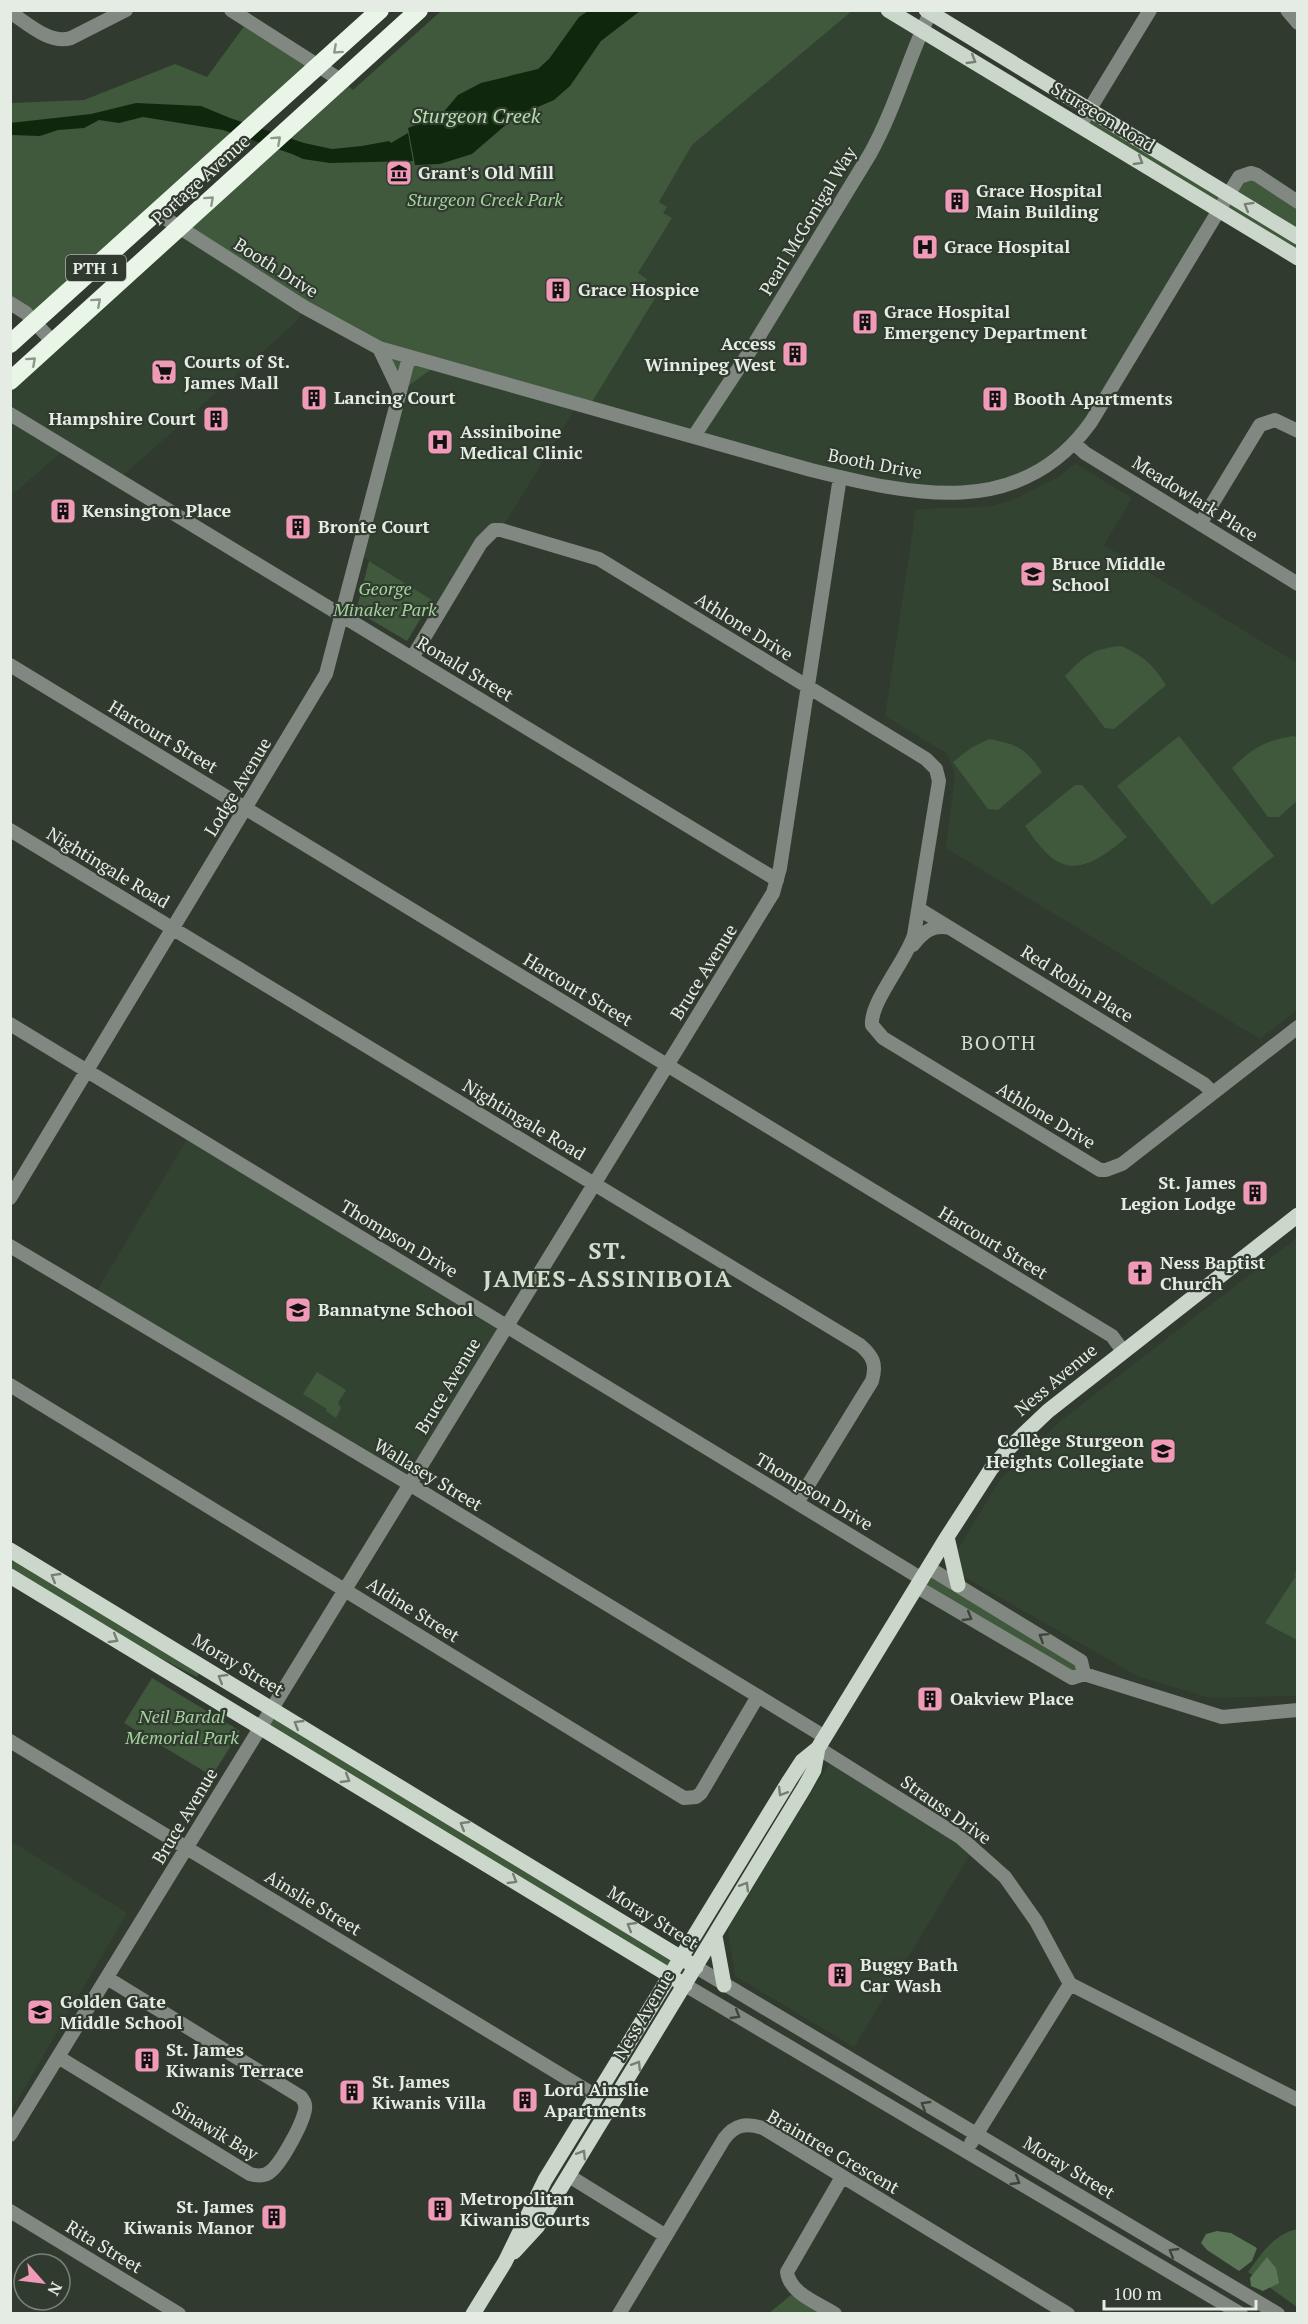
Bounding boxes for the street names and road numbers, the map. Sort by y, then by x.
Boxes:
street label: Sturgeon Road [1047,76,1160,157]
street label: Portage Avenue [146,129,255,230]
street label: Pearl McGonigal Way [753,141,862,299]
street label: Booth Drive [230,232,323,303]
road number: PTH 1 [66,255,126,281]
street label: Booth Drive [826,442,924,484]
street label: Meadowlark Place [1128,450,1263,546]
street label: Athlone Drive [691,587,798,666]
street label: Ronald Street [413,630,519,707]
street label: Harcourt Street [104,694,223,778]
street label: Lodge Avenue [198,733,276,840]
street label: Nightingale Road [43,821,174,913]
street label: Bruce Avenue [664,919,742,1024]
street label: Red Robin Place [1017,939,1138,1027]
street label: Harcourt Street [519,947,638,1031]
street label: Nightingale Road [459,1073,590,1165]
street label: Athlone Drive [993,1076,1100,1154]
street label: Thompson Drive [336,1194,463,1283]
street label: Harcourt Street [934,1200,1053,1284]
street label: Bruce Avenue [409,1333,485,1438]
street label: Ness Avenue [1009,1338,1102,1421]
street label: Wallasey Street [370,1432,488,1516]
street label: Thompson Drive [751,1447,878,1536]
street label: Aldine Street [363,1571,465,1647]
street label: Moray Street [188,1627,289,1701]
street label: Bruce Avenue [146,1763,222,1868]
street label: Strauss Drive [896,1769,997,1849]
street label: Ainslie Street [261,1864,366,1941]
street label: Moray Street [603,1880,704,1955]
street label: Ness Avenue [607,1965,679,2064]
street label: Sinawik Bay [168,2095,264,2166]
street label: Braintree Crescent [763,2103,904,2199]
street label: Moray Street [1019,2130,1120,2204]
street label: Rita Street [62,2214,147,2278]

